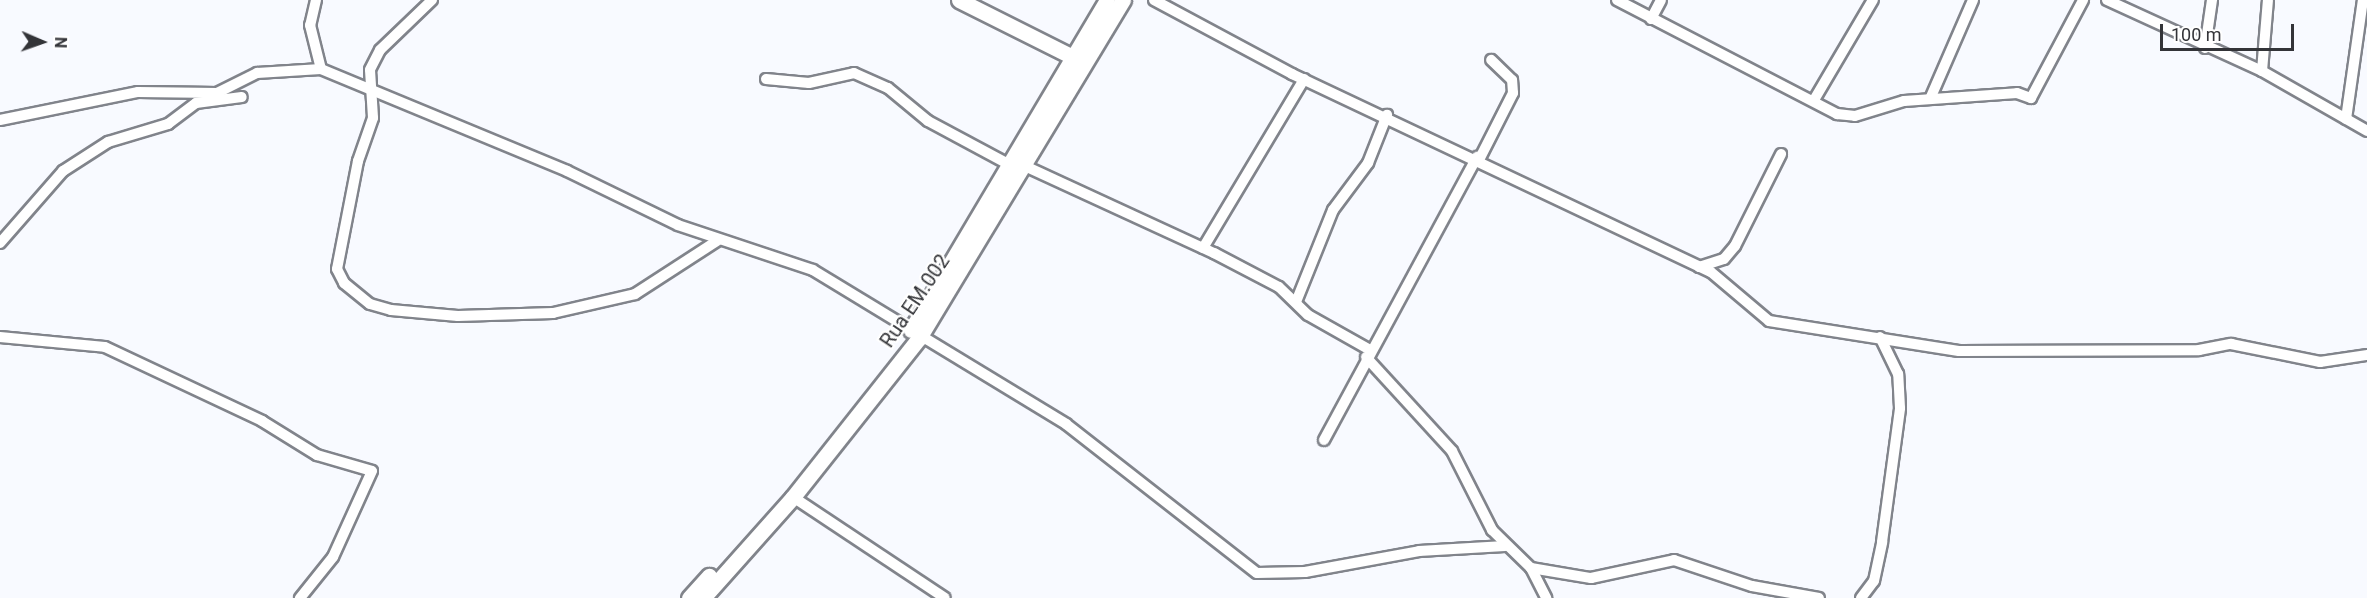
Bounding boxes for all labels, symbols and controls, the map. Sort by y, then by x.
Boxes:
north arrow [12,12,72,72]
scale bar [2163,12,2296,50]
text: 100 m [2171,24,2222,45]
text: N [51,37,70,49]
street label: Rua EM.002 [875,250,955,352]

